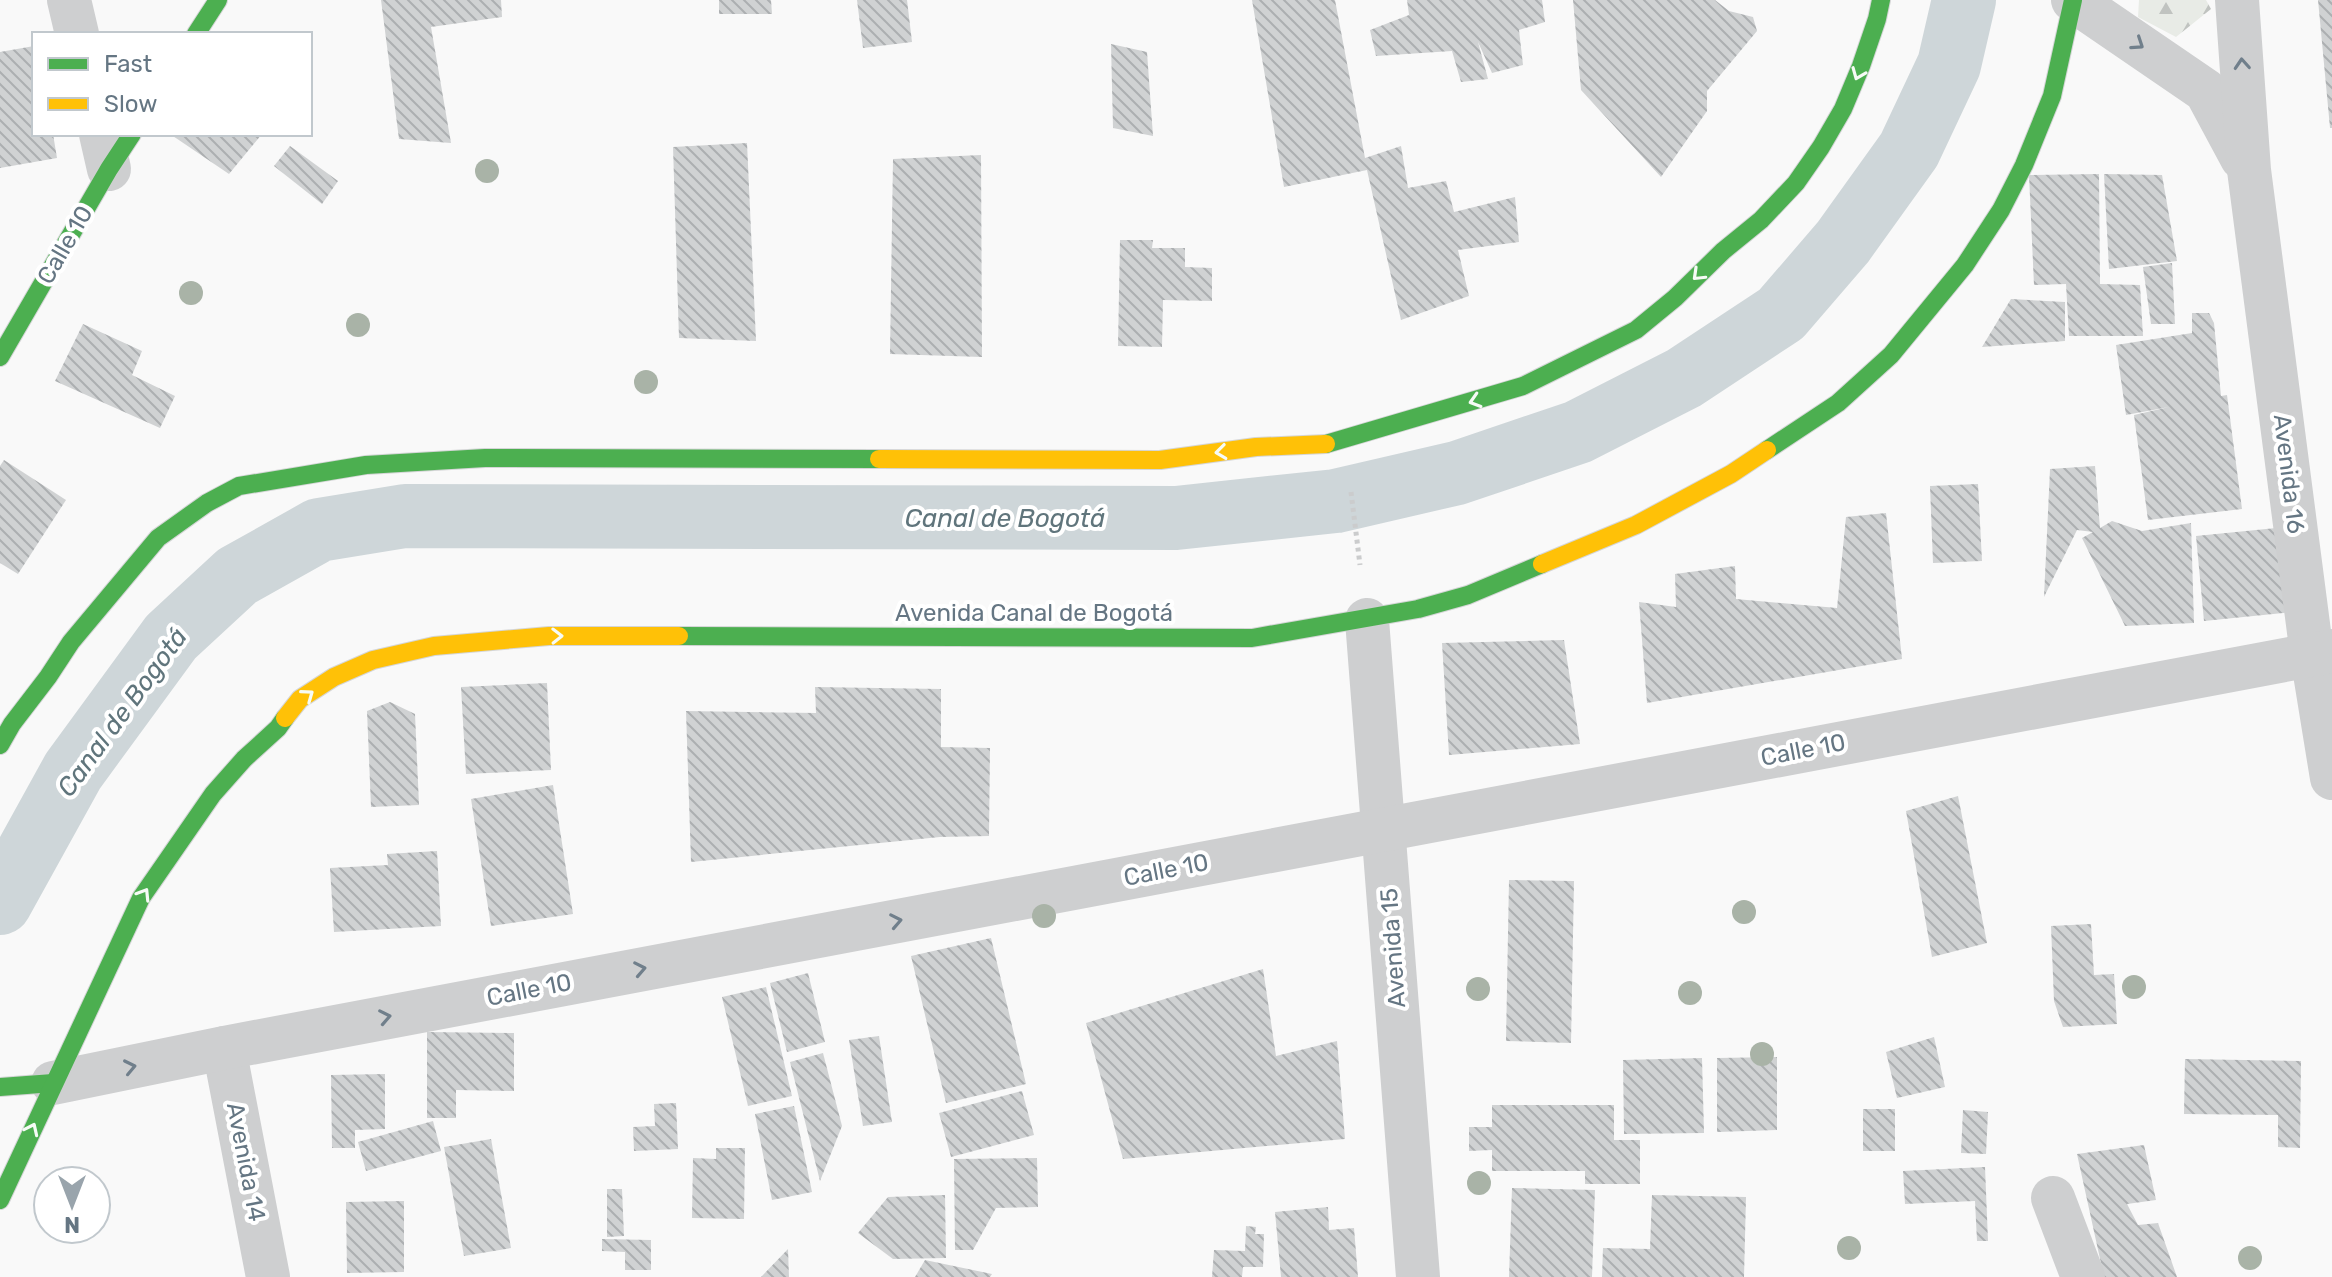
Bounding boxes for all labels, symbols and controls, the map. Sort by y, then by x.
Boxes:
legend [32,32,312,136]
one-way arrow [2129,34,2143,49]
text: Fast [104,50,152,78]
one-way arrow [2234,58,2251,71]
one-way arrow [1851,66,1867,80]
text: Slow [104,90,157,118]
street label: Calle 10 [31,201,99,289]
one-way arrow [1693,266,1707,280]
one-way arrow [1468,392,1482,408]
street label: Avenida 16 [2268,413,2310,535]
one-way arrow [1214,443,1228,460]
water label: Canal de Bogotá [905,503,1105,534]
street label: Avenida Canal de Bogotá [895,599,1173,627]
water label: Canal de Bogotá [51,622,194,803]
one-way arrow [551,627,564,645]
one-way arrow [300,690,314,704]
street label: Calle 10 [1758,728,1848,772]
street label: Calle 10 [1121,848,1211,892]
street label: Avenida 15 [1375,887,1411,1009]
one-way arrow [135,888,150,903]
one-way arrow [889,913,902,930]
one-way arrow [633,961,647,978]
street label: Calle 10 [484,968,574,1012]
one-way arrow [378,1010,392,1027]
one-way arrow [122,1059,136,1076]
street label: Avenida 14 [221,1100,271,1224]
one-way arrow [23,1123,39,1137]
north arrow [32,1165,112,1245]
text: N [64,1211,80,1238]

